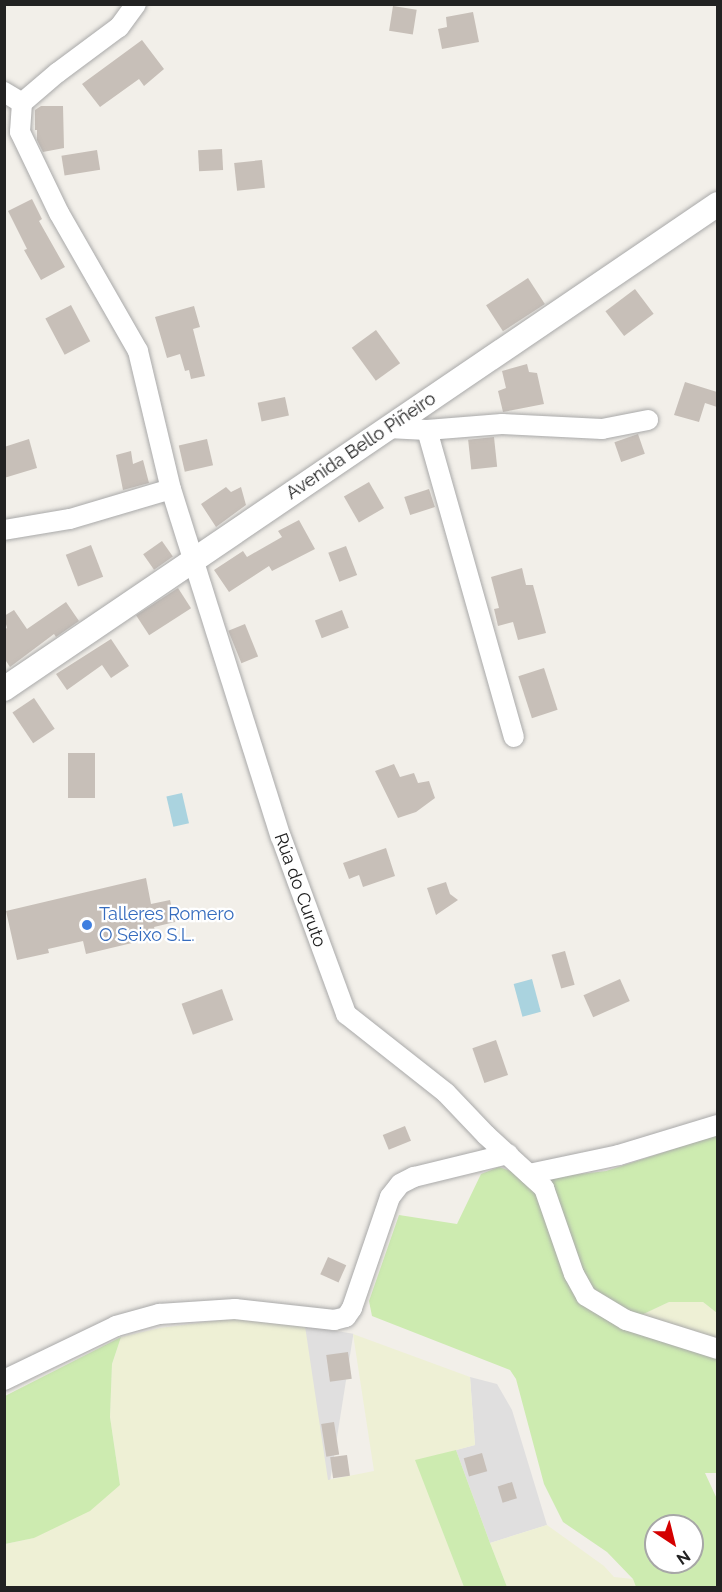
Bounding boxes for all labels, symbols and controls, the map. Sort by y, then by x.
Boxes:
street label: Avenida Bello Piñeiro [282,388,440,504]
street label: Rúa do Curuto [269,830,331,950]
place label: Talleres Romero O Seixo S.L. [99,904,234,946]
marker: Talleres Romero O Seixo S.L. [80,918,94,932]
north arrow [644,1514,704,1574]
text: N [673,1546,694,1569]

